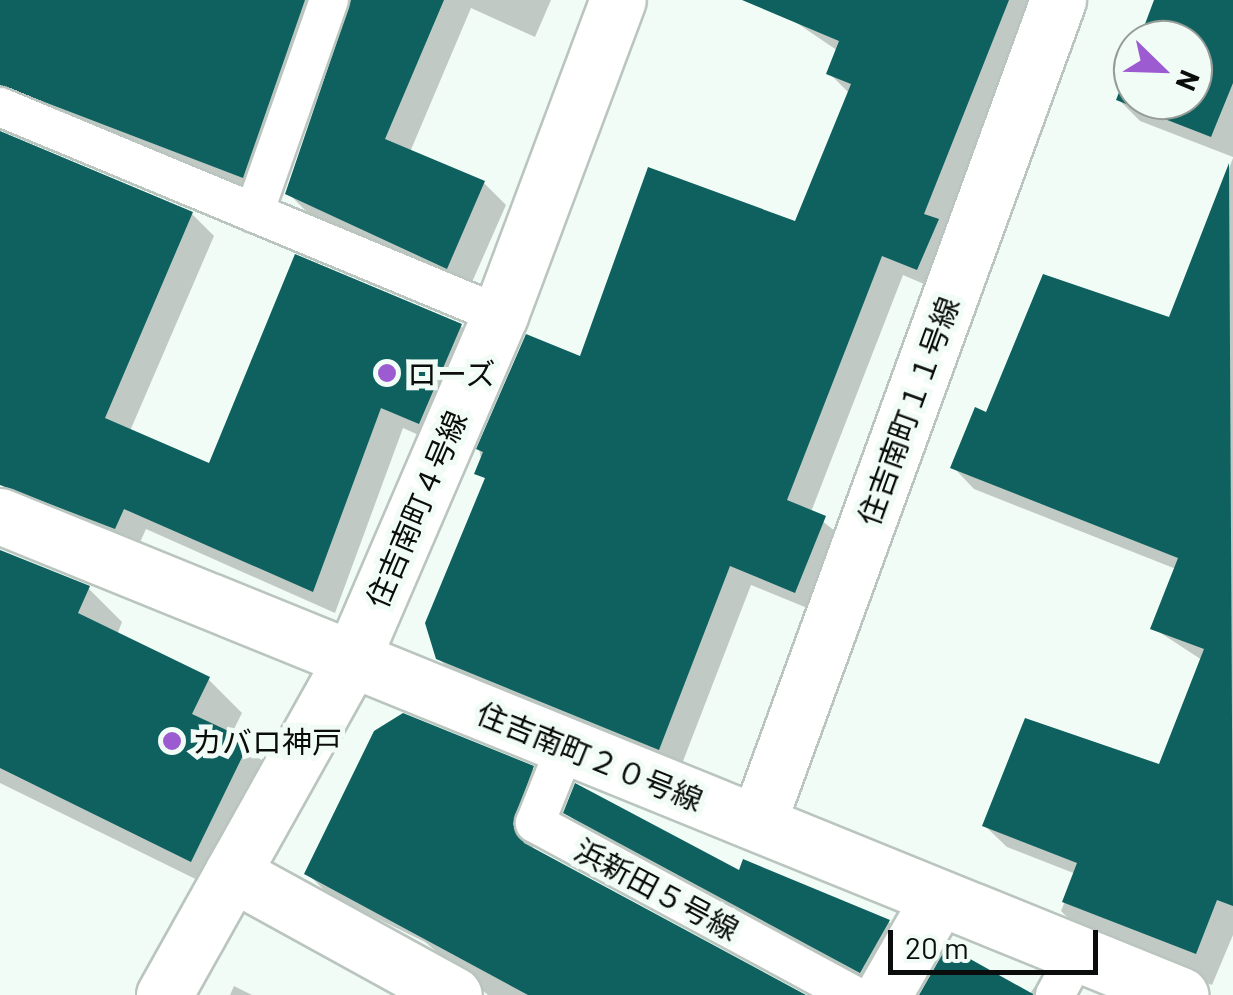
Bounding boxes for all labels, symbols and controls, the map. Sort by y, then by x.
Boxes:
north arrow [1113,20,1213,120]
text: N [1169,66,1208,96]
street label: 住吉南町１１号線 [850,292,966,530]
place label: ローズ [407,355,497,391]
marker: ローズ [376,362,398,384]
street label: 住吉南町４号線 [358,405,474,613]
street label: 住吉南町２０号線 [472,694,708,818]
place label: カバロ神戸 [192,723,342,759]
marker: カバロ神戸 [161,730,183,752]
street label: 浜新田５号線 [569,831,745,947]
scale bar [893,910,1103,972]
text: 20 m [905,929,969,965]

